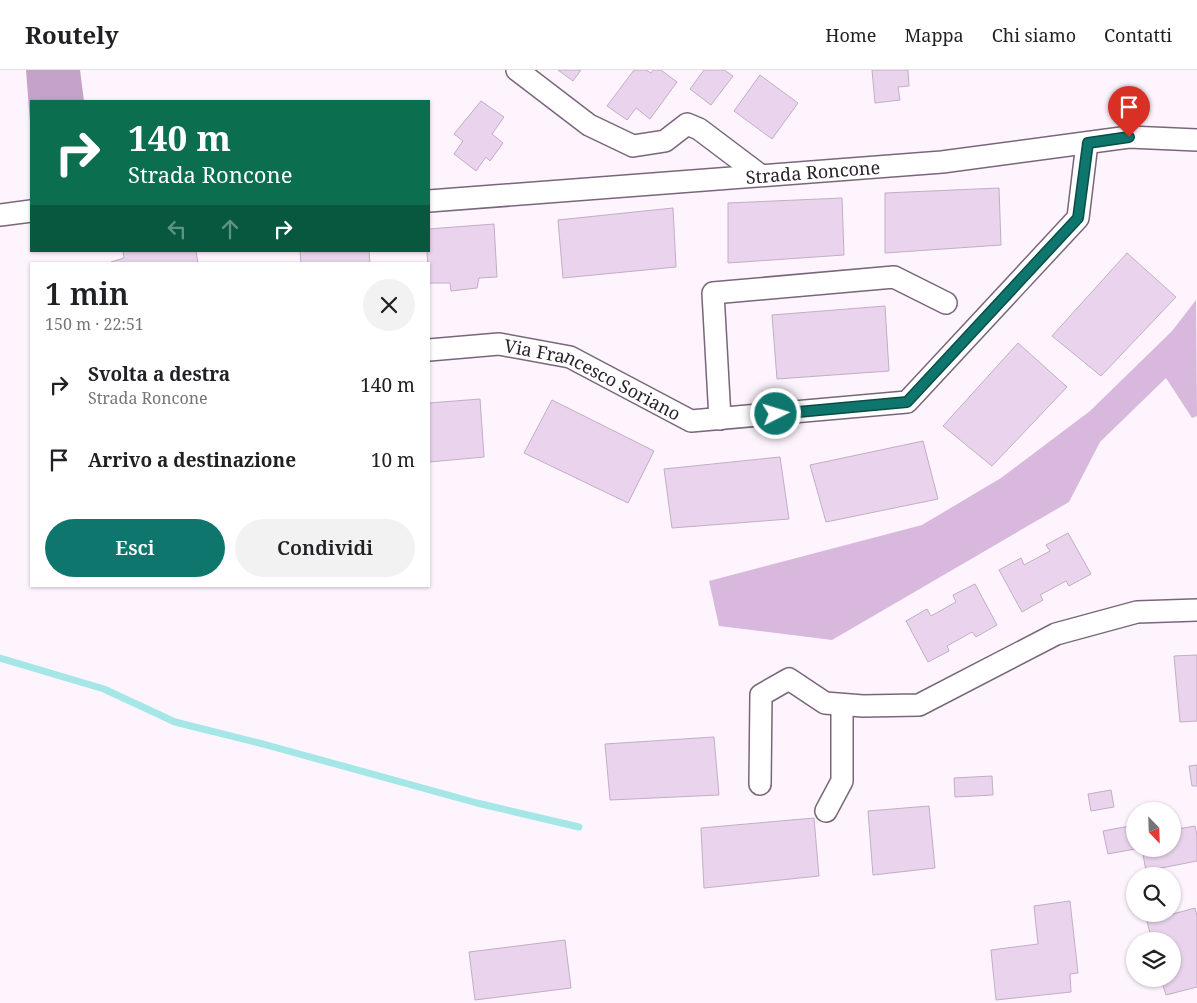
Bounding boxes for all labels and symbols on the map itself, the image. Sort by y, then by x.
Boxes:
pin [1108,86,1150,137]
street label: Strada Roncone [745,155,881,189]
street label: Via Francesco Soriano [502,333,685,425]
position arrow [749,387,801,439]
north arrow [1126,802,1181,858]

